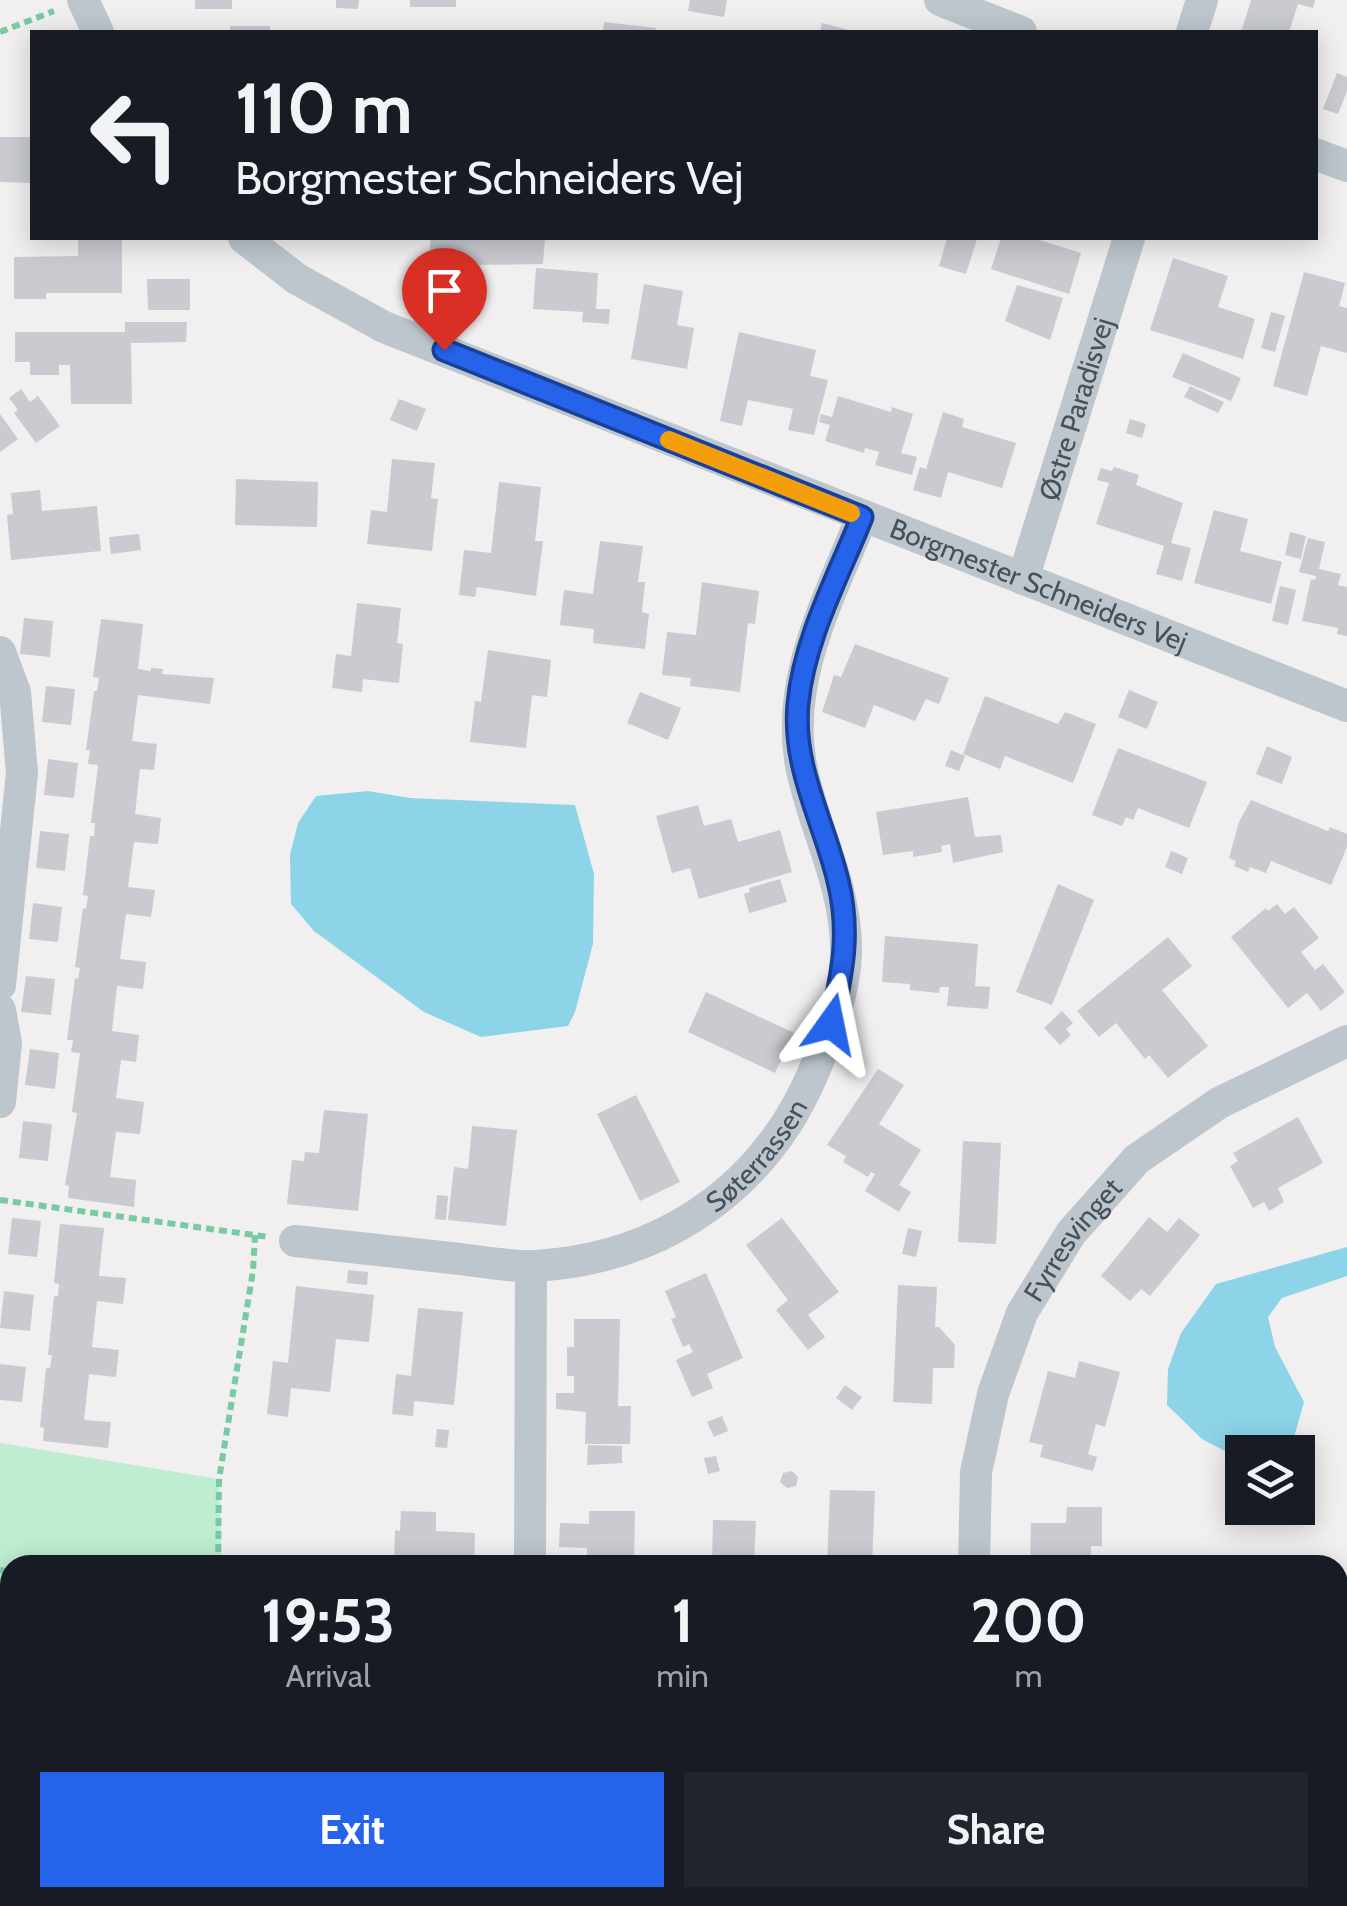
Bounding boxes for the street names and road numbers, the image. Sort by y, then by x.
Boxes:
street label: Østre Paradisvej [1031,313,1120,505]
street label: Borgmester Schneiders Vej [885,511,1192,658]
street label: Søterrassen [699,1093,814,1219]
street label: Fyrresvinget [1016,1171,1129,1308]

